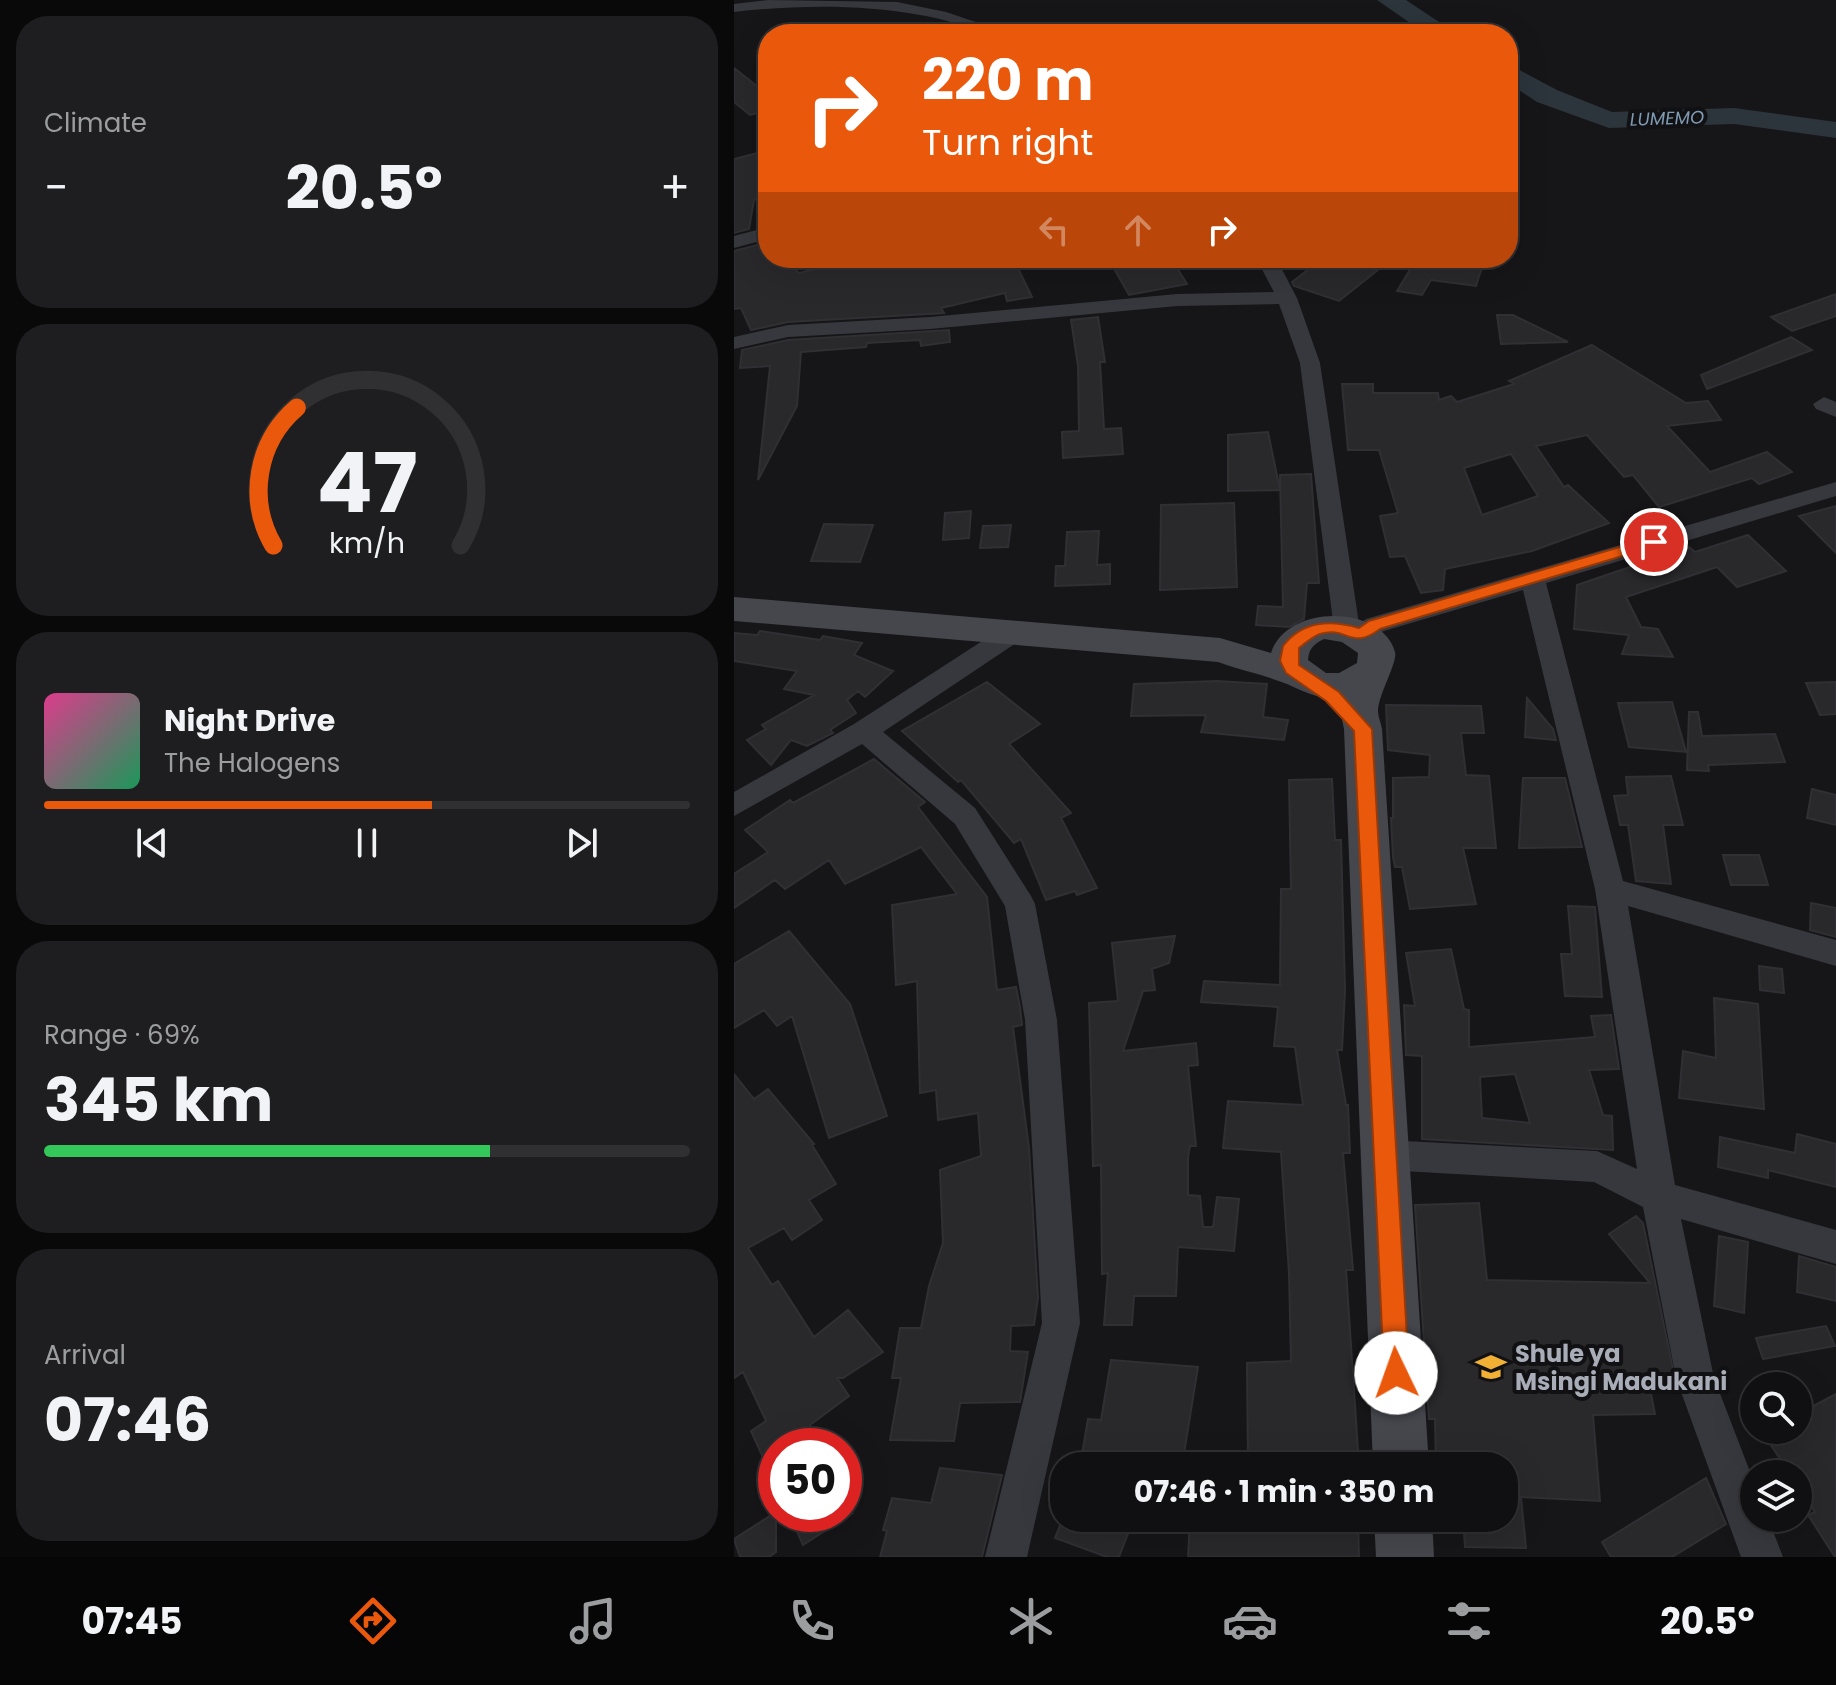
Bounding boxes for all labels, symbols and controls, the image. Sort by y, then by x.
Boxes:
text: 220 m [922,41,1094,120]
icon: right [790,56,894,160]
water label: LUMEMO [1629,104,1705,132]
text: Climate [44,105,147,141]
text: Turn right [922,117,1093,168]
text: 20.5° [286,146,443,230]
text: − [44,157,68,218]
text: + [660,157,690,218]
icon: left [1032,208,1076,252]
icon: ahead [1116,208,1160,252]
icon: right [1200,208,1244,252]
text: 47 [317,425,417,541]
pin [1620,508,1688,576]
icon: arrive [1632,520,1676,564]
text: km/h [329,523,405,563]
text: Night Drive [164,699,335,742]
text: The Halogens [164,745,340,781]
icon: previous [130,821,174,865]
icon: pause [345,821,389,865]
icon: next [560,821,604,865]
text: Range · 69% [44,1017,200,1053]
text: 345 km [44,1058,273,1142]
position arrow [1354,1331,1438,1415]
text: Arrival [44,1337,126,1373]
place label: Shule ya Msingi Madukani [1515,1337,1727,1398]
school or university icon: Shule ya Msingi Madukani [1474,1350,1508,1384]
map controls [1740,1372,1812,1532]
button: search [1740,1372,1812,1444]
text: 07:46 [44,1378,211,1462]
speed limit sign: 50 [758,1428,862,1532]
button: layers [1740,1460,1812,1532]
text: 07:46 · 1 min · 350 m [1134,1470,1434,1513]
icon: directions [345,1593,401,1649]
icon: music [565,1593,621,1649]
icon: phone [784,1593,840,1649]
icon: climate [1003,1593,1059,1649]
icon: car [1222,1593,1278,1649]
icon: filters [1441,1593,1497,1649]
text: 07:45 [82,1596,182,1647]
text: 20.5° [1660,1596,1754,1647]

